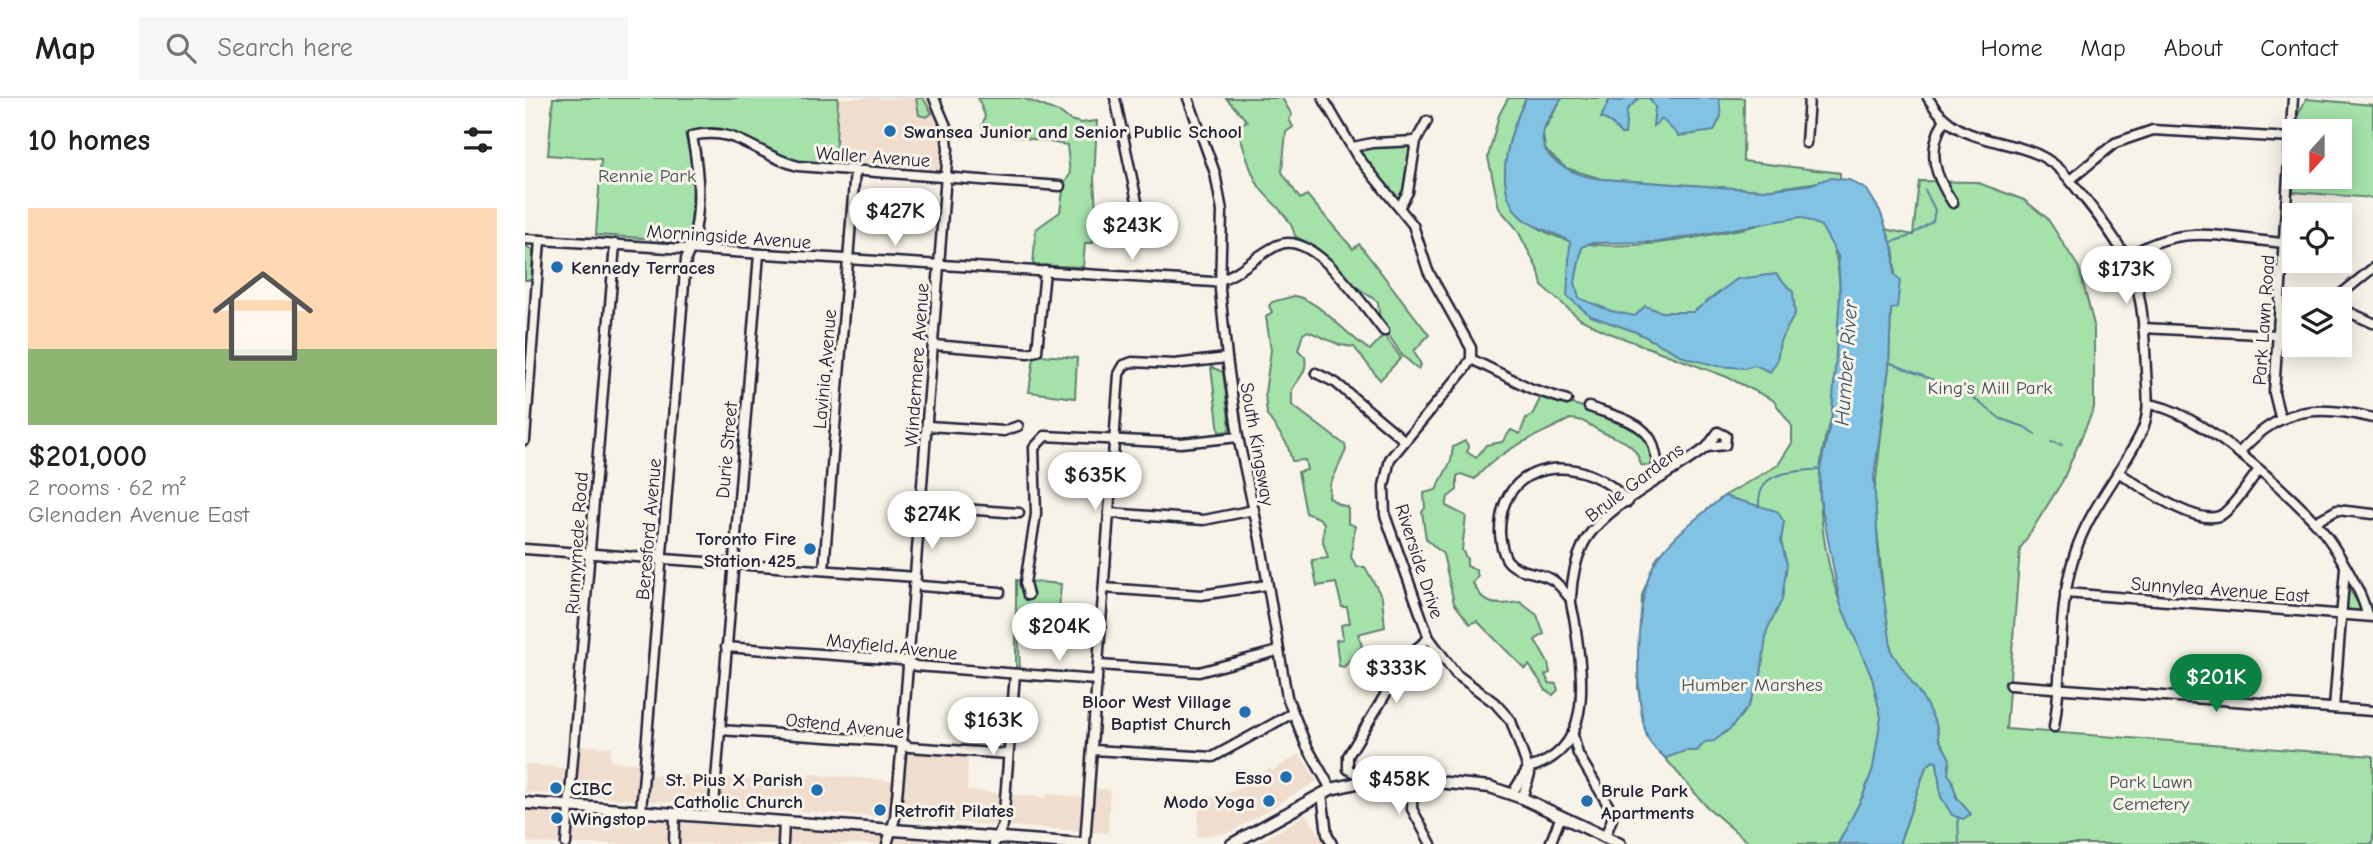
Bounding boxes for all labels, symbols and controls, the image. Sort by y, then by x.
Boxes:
search box [138,17,628,80]
text: Map [35,29,96,67]
icon: search [162,29,200,67]
text: Search here [218,33,353,63]
text: Home [1981,34,2042,62]
text: Map [2080,34,2126,62]
text: About [2164,34,2222,62]
text: Contact [2260,34,2338,62]
north arrow [2282,119,2352,189]
map controls [2282,119,2352,357]
icon: filters [459,121,497,159]
place label: Swansea Junior and Senior Public School [904,121,1242,143]
text: 10 homes [28,123,150,158]
marker: Swansea Junior and Senior Public School [882,123,898,139]
street label: Waller Avenue [815,142,931,172]
park label: Rennie Park [598,165,697,187]
pin: $427K [846,188,944,248]
text: $427K [865,197,925,224]
pin: $243K [1083,202,1181,262]
button: locate [2282,203,2352,273]
text: $243K [1102,211,1162,238]
street label: Morningside Avenue [646,220,812,254]
pin: $173K [2077,246,2175,306]
icon: home [200,253,326,379]
street label: Park Lawn Road [2248,254,2280,386]
text: $173K [2097,255,2155,282]
place label: Kennedy Terraces [571,257,715,279]
marker: Kennedy Terraces [549,259,565,275]
street label: Windermere Avenue [900,282,934,448]
button: layers [2282,287,2352,357]
water label: Humber River [1830,298,1862,427]
street label: Lavinia Avenue [809,308,841,430]
park label: King's Mill Park [1928,377,2053,399]
street label: South Kingsway [1235,381,1279,508]
street label: Durie Street [712,400,742,499]
text: $201,000 [28,439,147,474]
street label: Brule Gardens [1581,439,1688,527]
pin: $635K [1046,452,1144,512]
street label: Beresford Avenue [632,457,666,601]
text: $635K [1064,461,1126,488]
street label: Runnymede Road [561,471,593,615]
text: 2 rooms · 62 m² [28,474,186,501]
pin: $274K [883,491,981,551]
text: $274K [903,500,961,527]
text: Glenaden Avenue East [28,501,249,528]
street label: Riverside Drive [1390,501,1448,621]
place label: Toronto Fire Station 425 [696,528,796,572]
marker: Toronto Fire Station 425 [802,541,818,557]
street label: Sunnylea Avenue East [2130,573,2310,607]
pin: $204K [1010,603,1108,663]
text: $204K [1028,612,1090,639]
street label: Mayfield Avenue [825,629,959,665]
pin: $333K [1347,646,1445,705]
text: $333K [1366,654,1426,681]
pin: $201K [2167,654,2265,714]
text: $201K [2186,663,2246,690]
park label: Humber Marshes [1681,674,1823,696]
place label: Bloor West Village Baptist Church [1082,691,1231,735]
pin: $163K [944,698,1042,757]
marker: Bloor West Village Baptist Church [1237,704,1253,720]
text: $163K [963,706,1023,733]
street label: Ostend Avenue [784,709,905,743]
pin: $458K [1350,756,1448,816]
text: $458K [1368,765,1430,792]
place label: Esso [1235,767,1272,789]
place label: St. Pius X Parish Catholic Church [666,769,803,813]
marker: Esso [1278,769,1294,785]
park label: Park Lawn Cemetery [2109,771,2193,815]
place label: CIBC [570,778,613,800]
marker: CIBC [548,780,564,796]
place label: Brule Park Apartments [1601,780,1694,824]
marker: St. Pius X Parish Catholic Church [809,782,825,798]
place label: Modo Yoga [1164,791,1255,813]
marker: Modo Yoga [1261,793,1277,809]
marker: Brule Park Apartments [1579,793,1595,809]
place label: Retrofit Pilates [894,800,1014,822]
marker: Retrofit Pilates [872,802,888,818]
place label: Wingstop [571,808,646,830]
marker: Wingstop [549,810,565,826]

